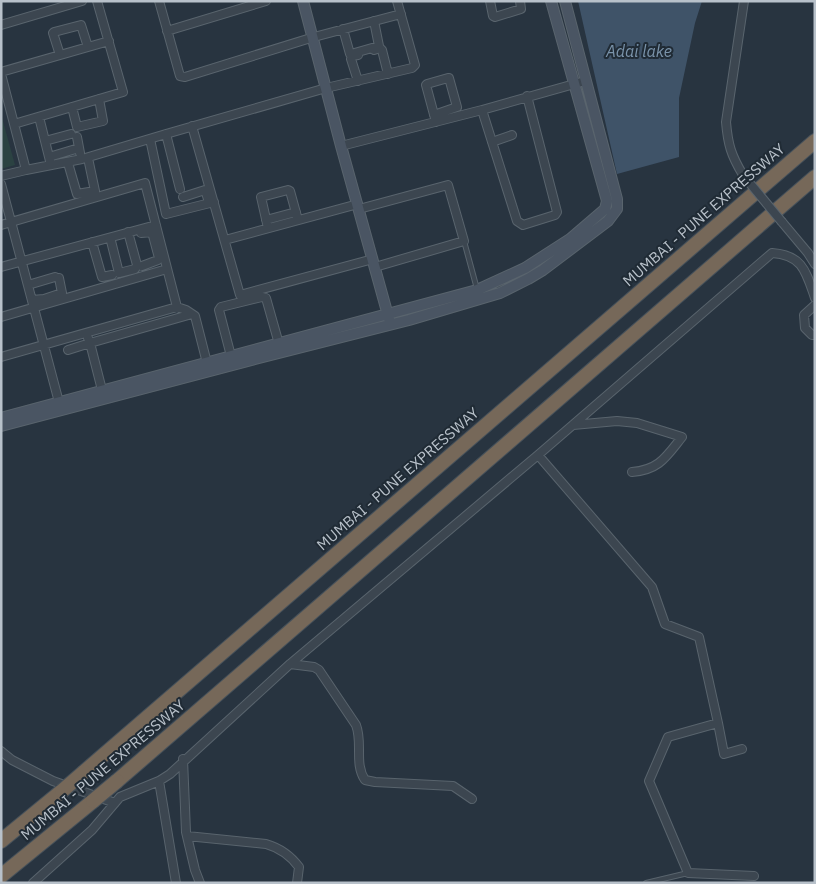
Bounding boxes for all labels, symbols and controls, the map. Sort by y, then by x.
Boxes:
water label: Adai lake [605,41,672,61]
street label: MUMBAI - PUNE EXPRESSWAY [619,139,789,290]
street label: MUMBAI - PUNE EXPRESSWAY [313,403,483,554]
street label: MUMBAI - PUNE EXPRESSWAY [17,695,189,844]

